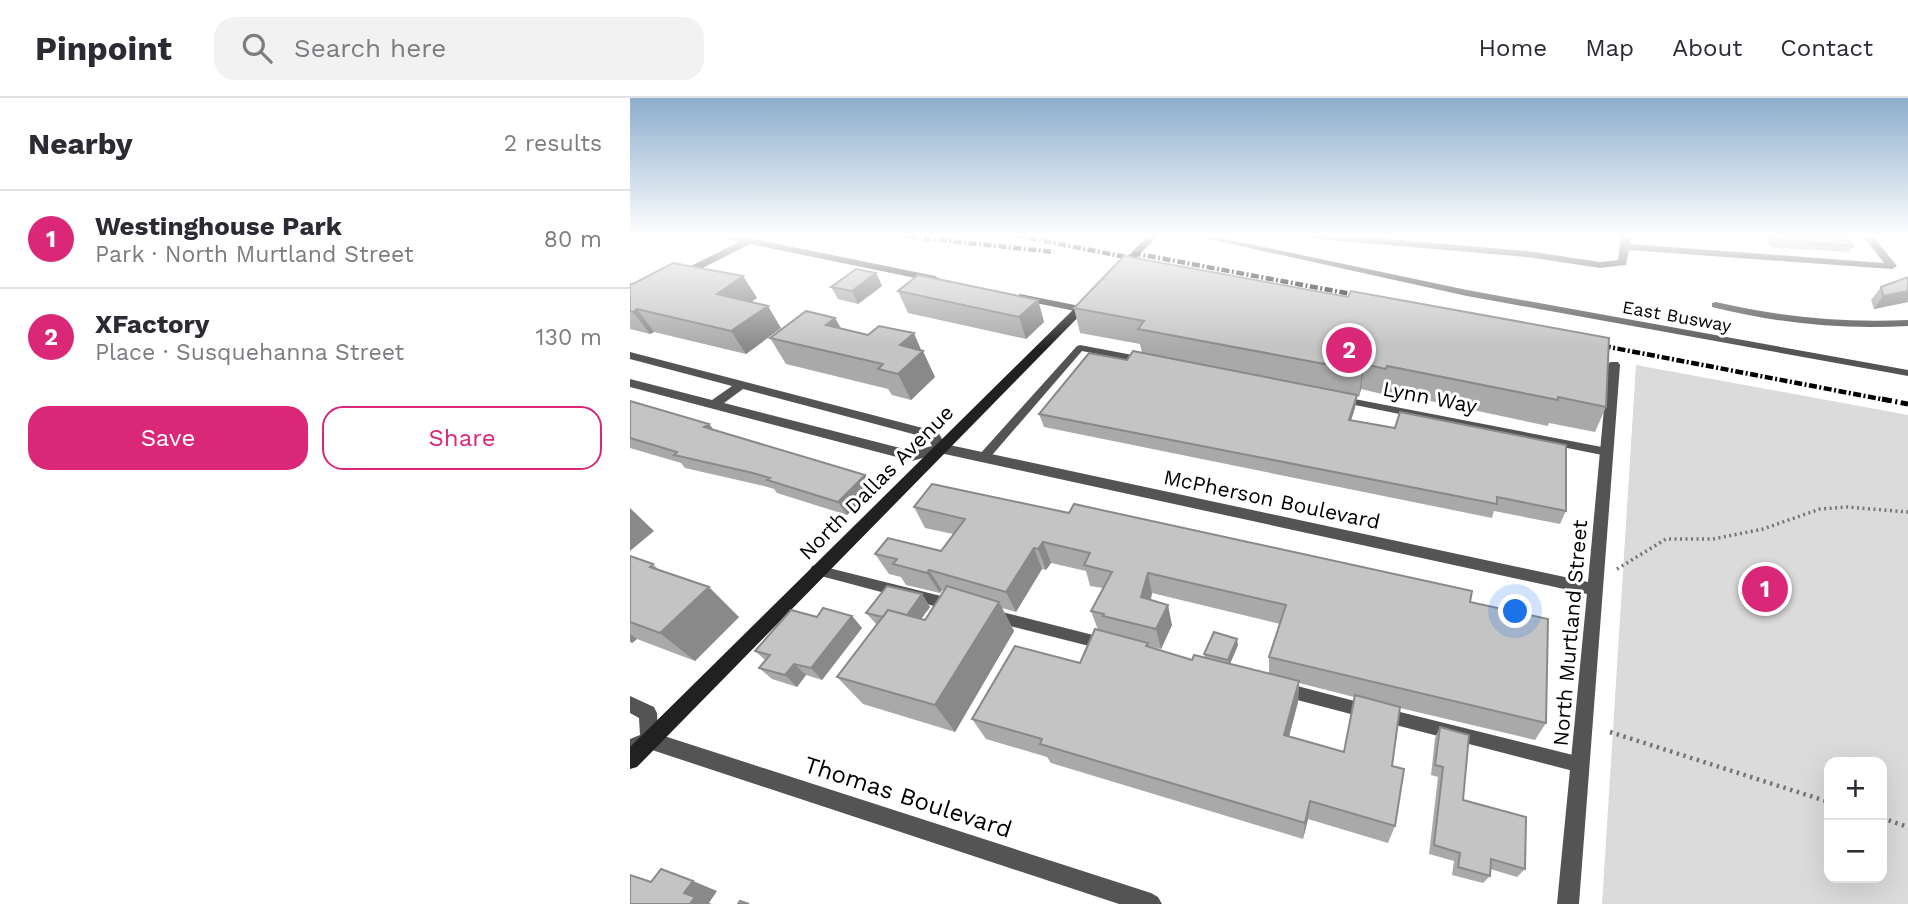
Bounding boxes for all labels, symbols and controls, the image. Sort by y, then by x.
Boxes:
search box [214,17,704,80]
text: Pinpoint [35,29,172,68]
icon: search [238,29,276,67]
text: Search here [294,33,446,63]
text: Home [1479,34,1547,62]
text: Map [1585,34,1634,62]
text: About [1672,34,1742,62]
text: Contact [1780,34,1873,62]
text: Nearby [28,126,133,161]
text: 2 results [504,130,602,157]
text: Westinghouse Park [95,211,342,241]
text: 1 [46,226,56,253]
text: 80 m [544,226,602,253]
text: Park · North Murtland Street [95,241,414,268]
street label: East Busway [1621,296,1734,336]
text: XFactory [95,309,209,339]
text: 2 [44,324,58,351]
text: 130 m [536,324,602,351]
pin: 2 [1326,324,1372,376]
text: Place · Susquehanna Street [95,339,404,366]
street label: Lynn Way [1381,376,1479,418]
street label: North Dallas Avenue [794,400,958,564]
button: Save [28,406,308,470]
button: Share [322,406,602,470]
street label: McPherson Boulevard [1161,464,1383,534]
street label: North Murtland Street [1548,519,1592,747]
pin: 1 [1742,563,1788,615]
your location [1498,594,1532,628]
street label: Thomas Boulevard [801,750,1015,844]
map controls [1824,757,1887,883]
button: + [1824,757,1887,820]
button: − [1824,820,1887,883]

